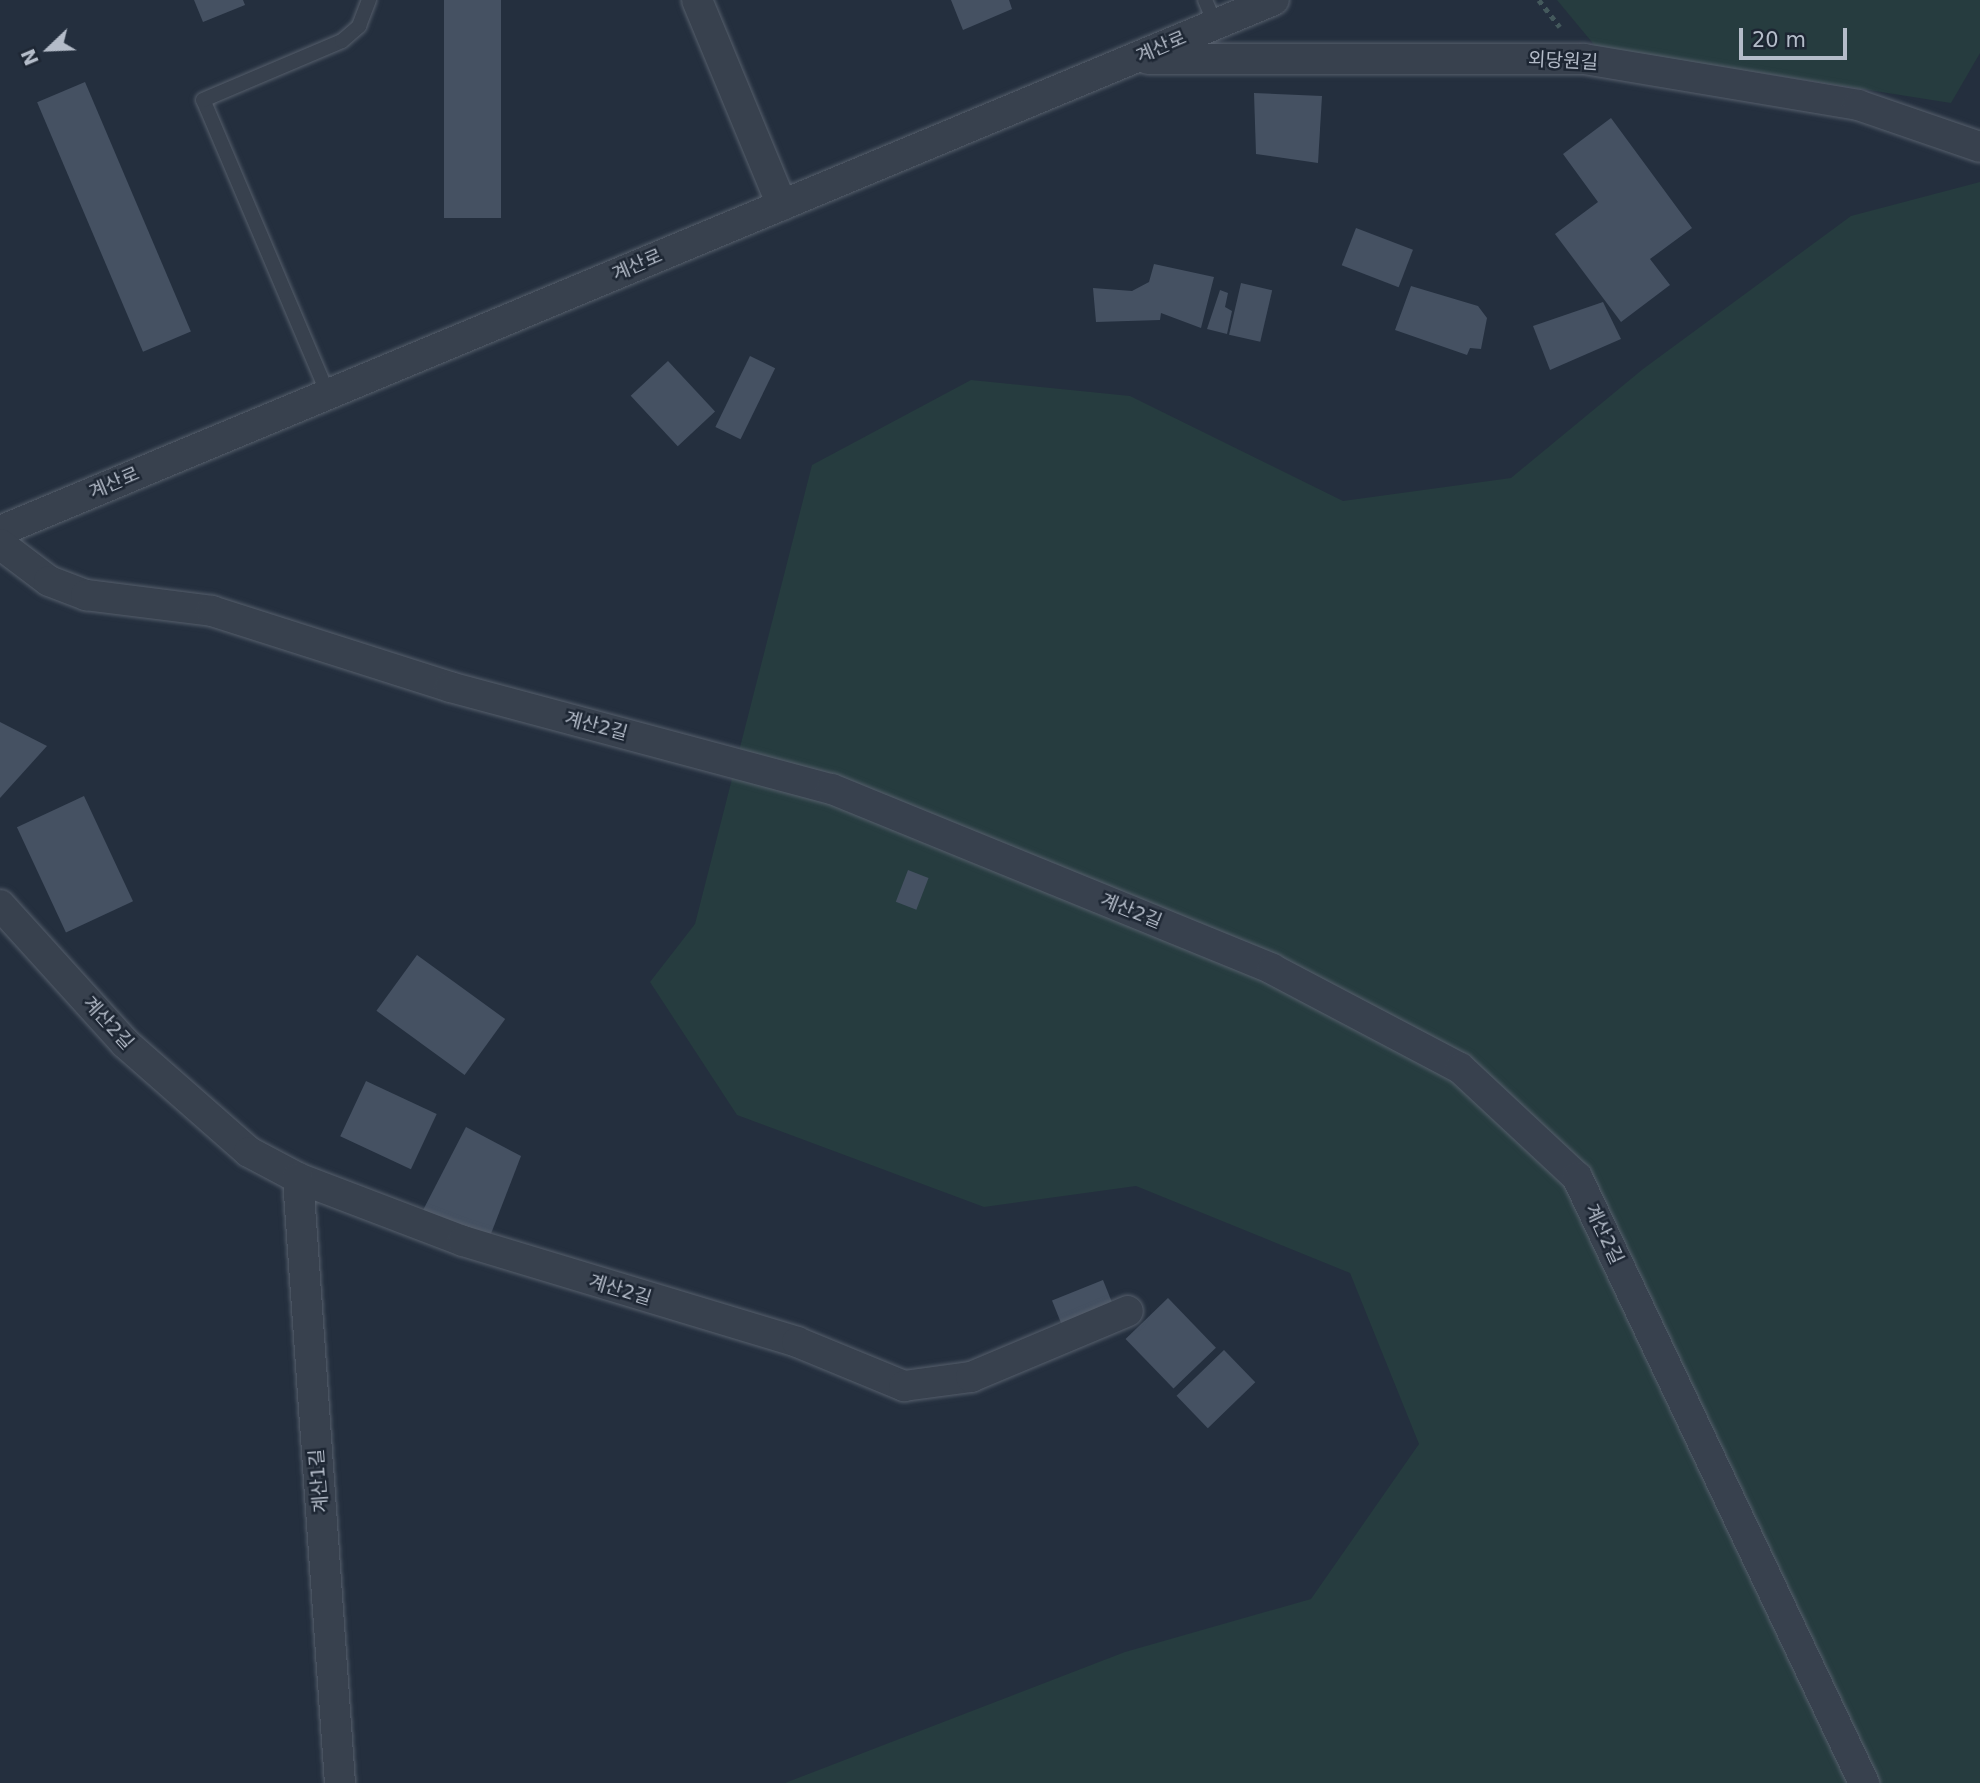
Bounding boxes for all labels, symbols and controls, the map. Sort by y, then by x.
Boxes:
north arrow [14,14,84,84]
scale bar [1742,14,1850,58]
street label: 계산로 [1132,26,1190,68]
text: 20 m [1752,28,1806,52]
text: N [16,46,43,69]
street label: 외당원길 [1527,48,1599,74]
street label: 계산로 [608,244,666,286]
street label: 계산로 [85,462,143,504]
street label: 계산2길 [562,707,630,745]
street label: 계산2길 [1097,888,1165,934]
street label: 계산2길 [78,991,138,1055]
street label: 계산2길 [1580,1200,1628,1268]
street label: 계산2길 [586,1270,654,1310]
street label: 계산1길 [305,1448,333,1514]

